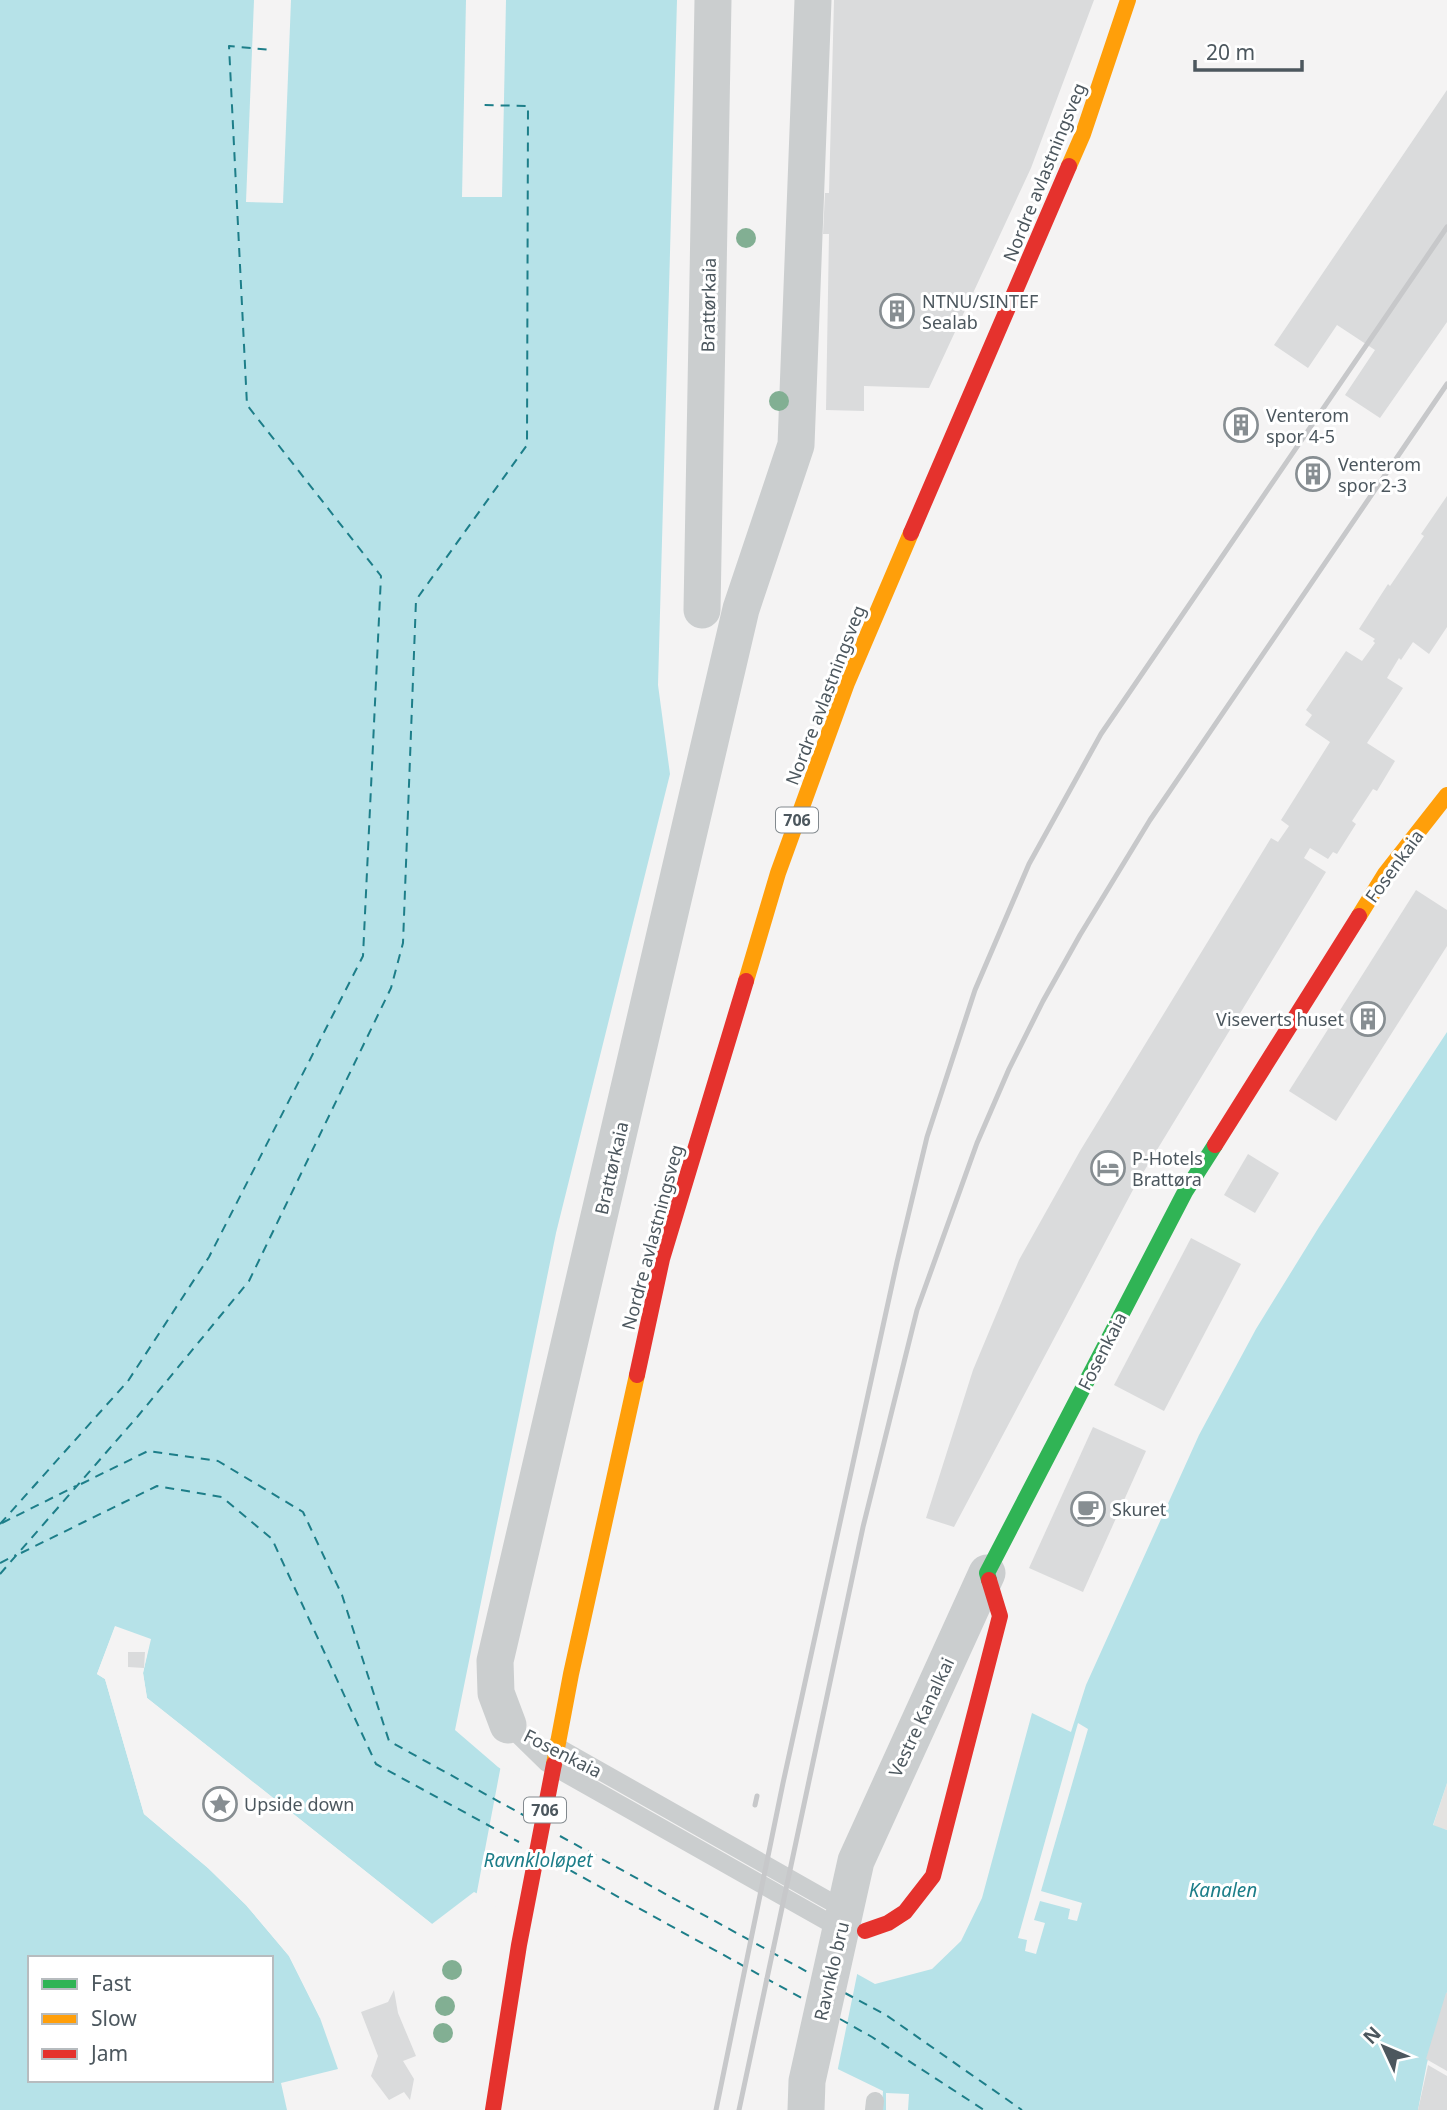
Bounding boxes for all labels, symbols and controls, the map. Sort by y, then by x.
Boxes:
scale bar [1195,28,1302,72]
text: 20 m [1206,38,1255,66]
street label: Nordre avlastningsveg [997,79,1091,265]
street label: Brattørkaia [695,257,721,353]
place label: NTNU/SINTEF Sealab [922,289,1038,334]
building icon: NTNU/SINTEF Sealab [878,292,916,330]
place label: Venterom spor 4-5 [1266,403,1349,448]
building icon: Venterom spor 4-5 [1222,406,1260,444]
place label: Venterom spor 2-3 [1338,452,1421,497]
building icon: Venterom spor 2-3 [1294,455,1332,493]
street label: Nordre avlastningsveg [780,602,870,788]
road number: 706 [776,807,818,832]
street label: Fosenkaia [1359,825,1429,907]
building icon: Viseverts huset [1349,1000,1387,1038]
place label: Viseverts huset [1216,1007,1344,1031]
street label: Brattørkaia [589,1119,633,1217]
street label: Nordre avlastningsveg [616,1142,688,1332]
place label: P-Hotels Brattøra [1132,1146,1203,1191]
hotel icon: P-Hotels Brattøra [1089,1149,1127,1187]
street label: Fosenkaia [1072,1308,1132,1394]
cafe icon: Skuret [1069,1490,1107,1528]
place label: Skuret [1112,1497,1167,1521]
street label: Vestre Kanalkai [883,1653,959,1781]
street label: Fosenkaia [520,1723,606,1783]
place icon: Upside down [201,1785,239,1823]
place label: Upside down [244,1792,354,1816]
road number: 706 [524,1798,566,1822]
water label: Ravnkloløpet [484,1847,593,1873]
water label: Kanalen [1189,1877,1257,1903]
street label: Ravnklo bru [808,1919,854,2023]
legend [28,1956,273,2082]
text: Fast [91,1969,132,1997]
text: Slow [91,2004,137,2032]
north arrow [1349,2012,1419,2082]
text: N [1357,2021,1386,2050]
text: Jam [89,2039,128,2067]

